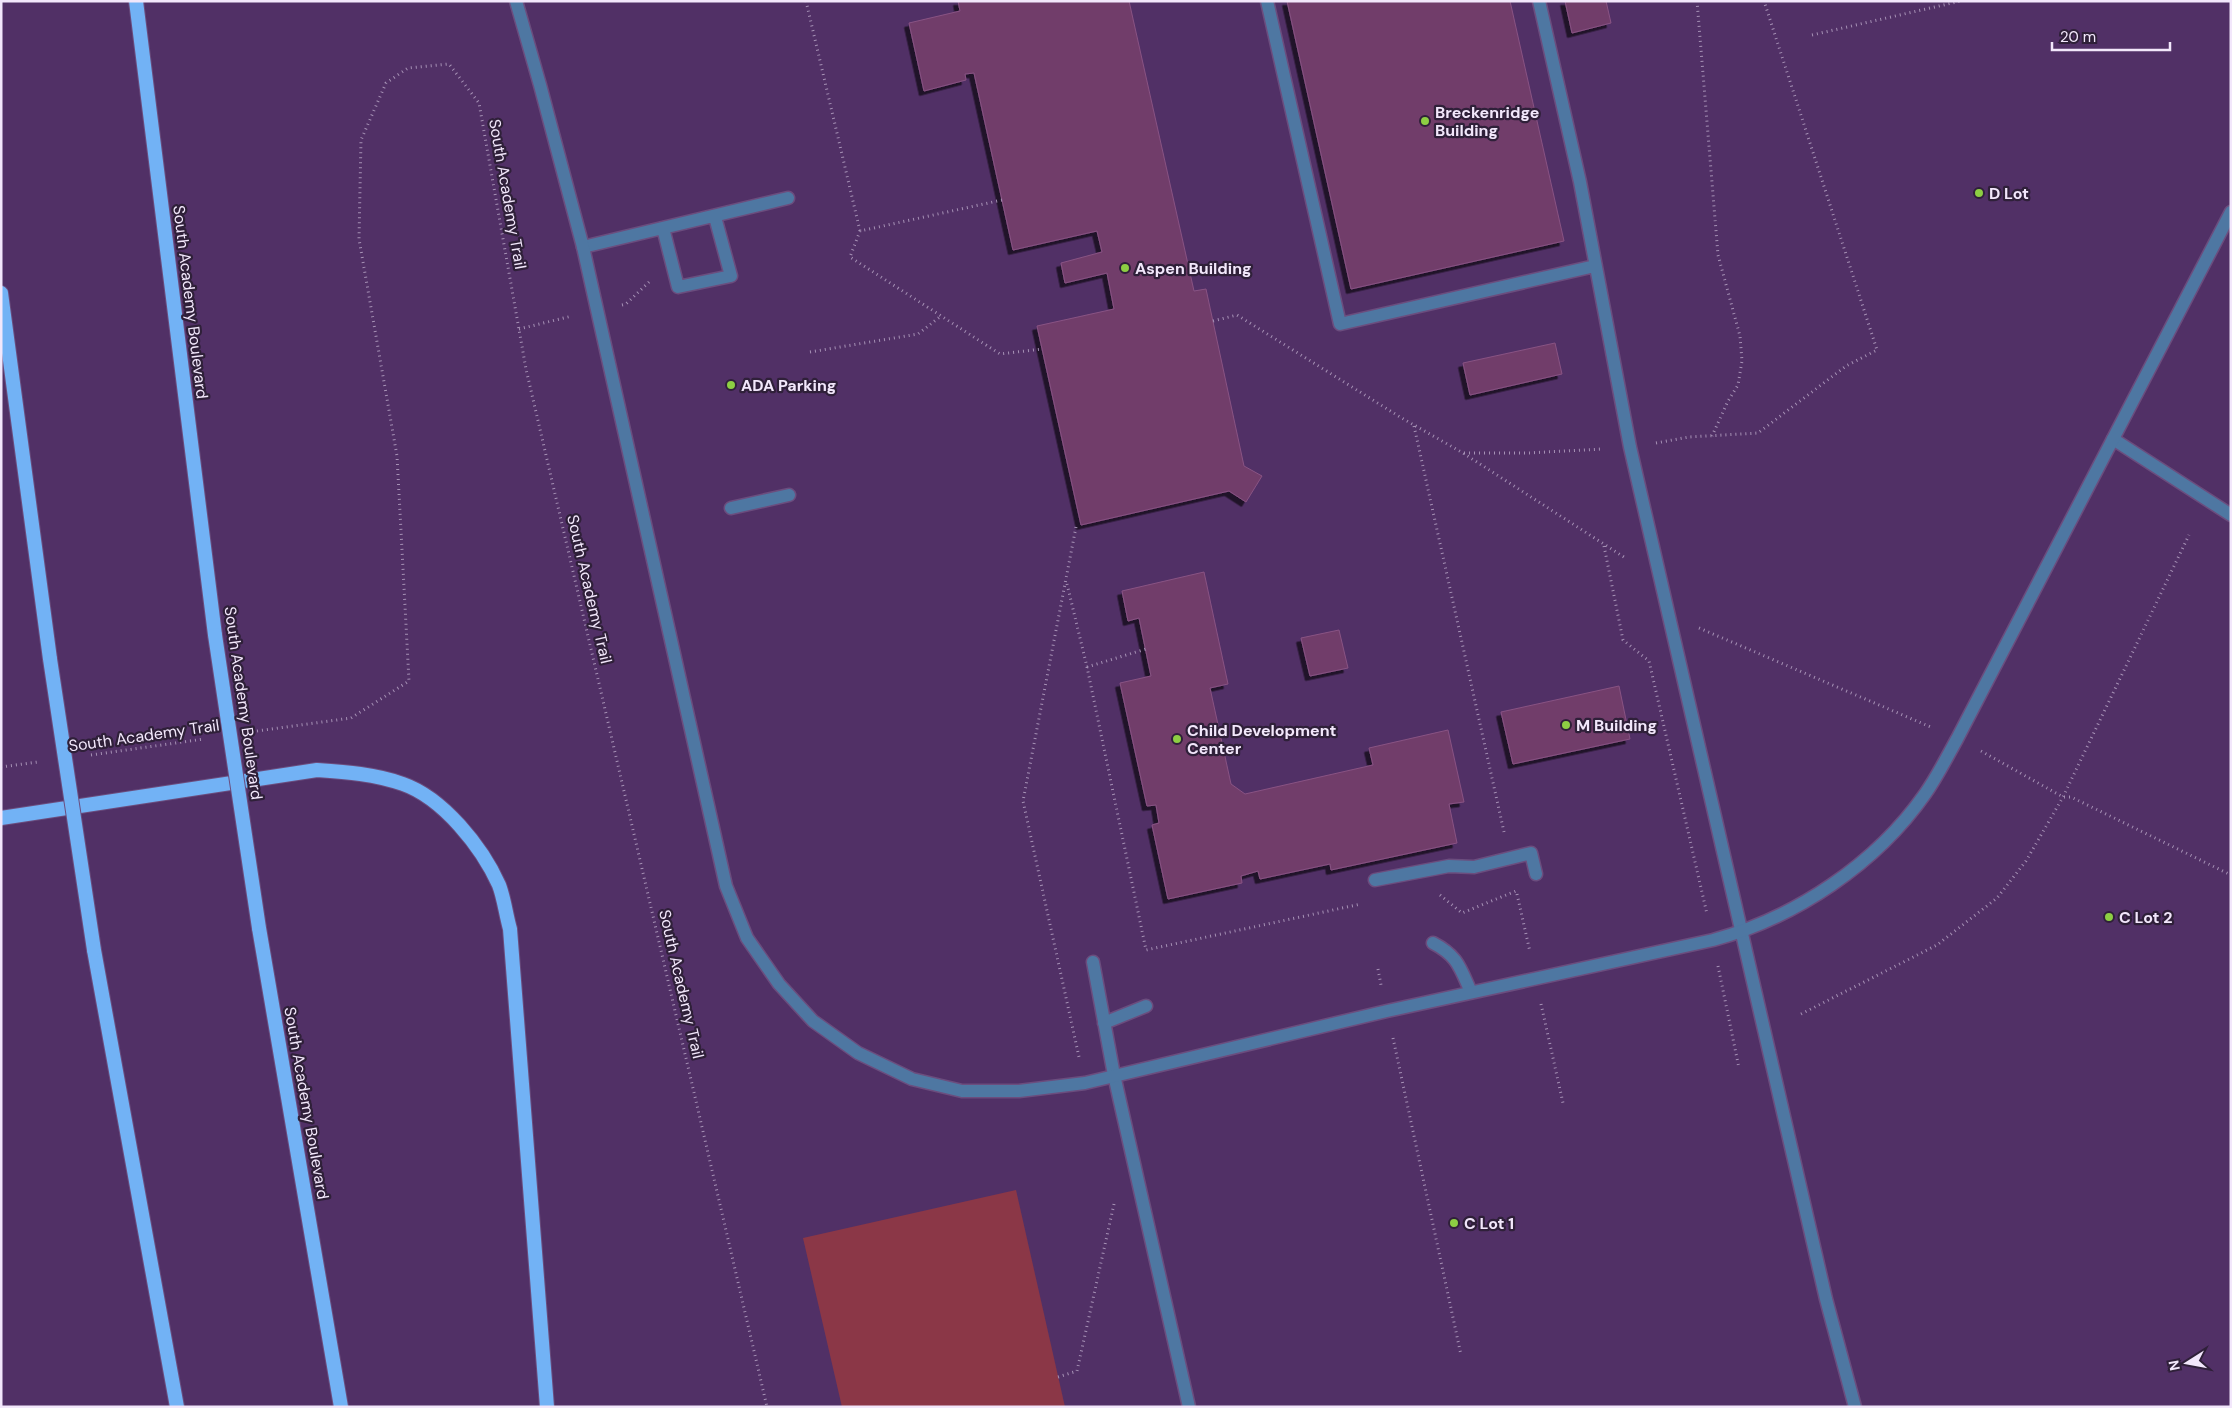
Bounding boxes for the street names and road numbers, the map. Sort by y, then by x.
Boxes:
street label: South Academy Trail [484,117,531,271]
street label: South Academy Boulevard [168,204,213,400]
street label: South Academy Trail [562,513,617,666]
street label: South Academy Boulevard [220,605,267,801]
street label: South Academy Trail [67,715,221,756]
street label: South Academy Trail [654,908,709,1061]
street label: South Academy Boulevard [279,1005,334,1201]

